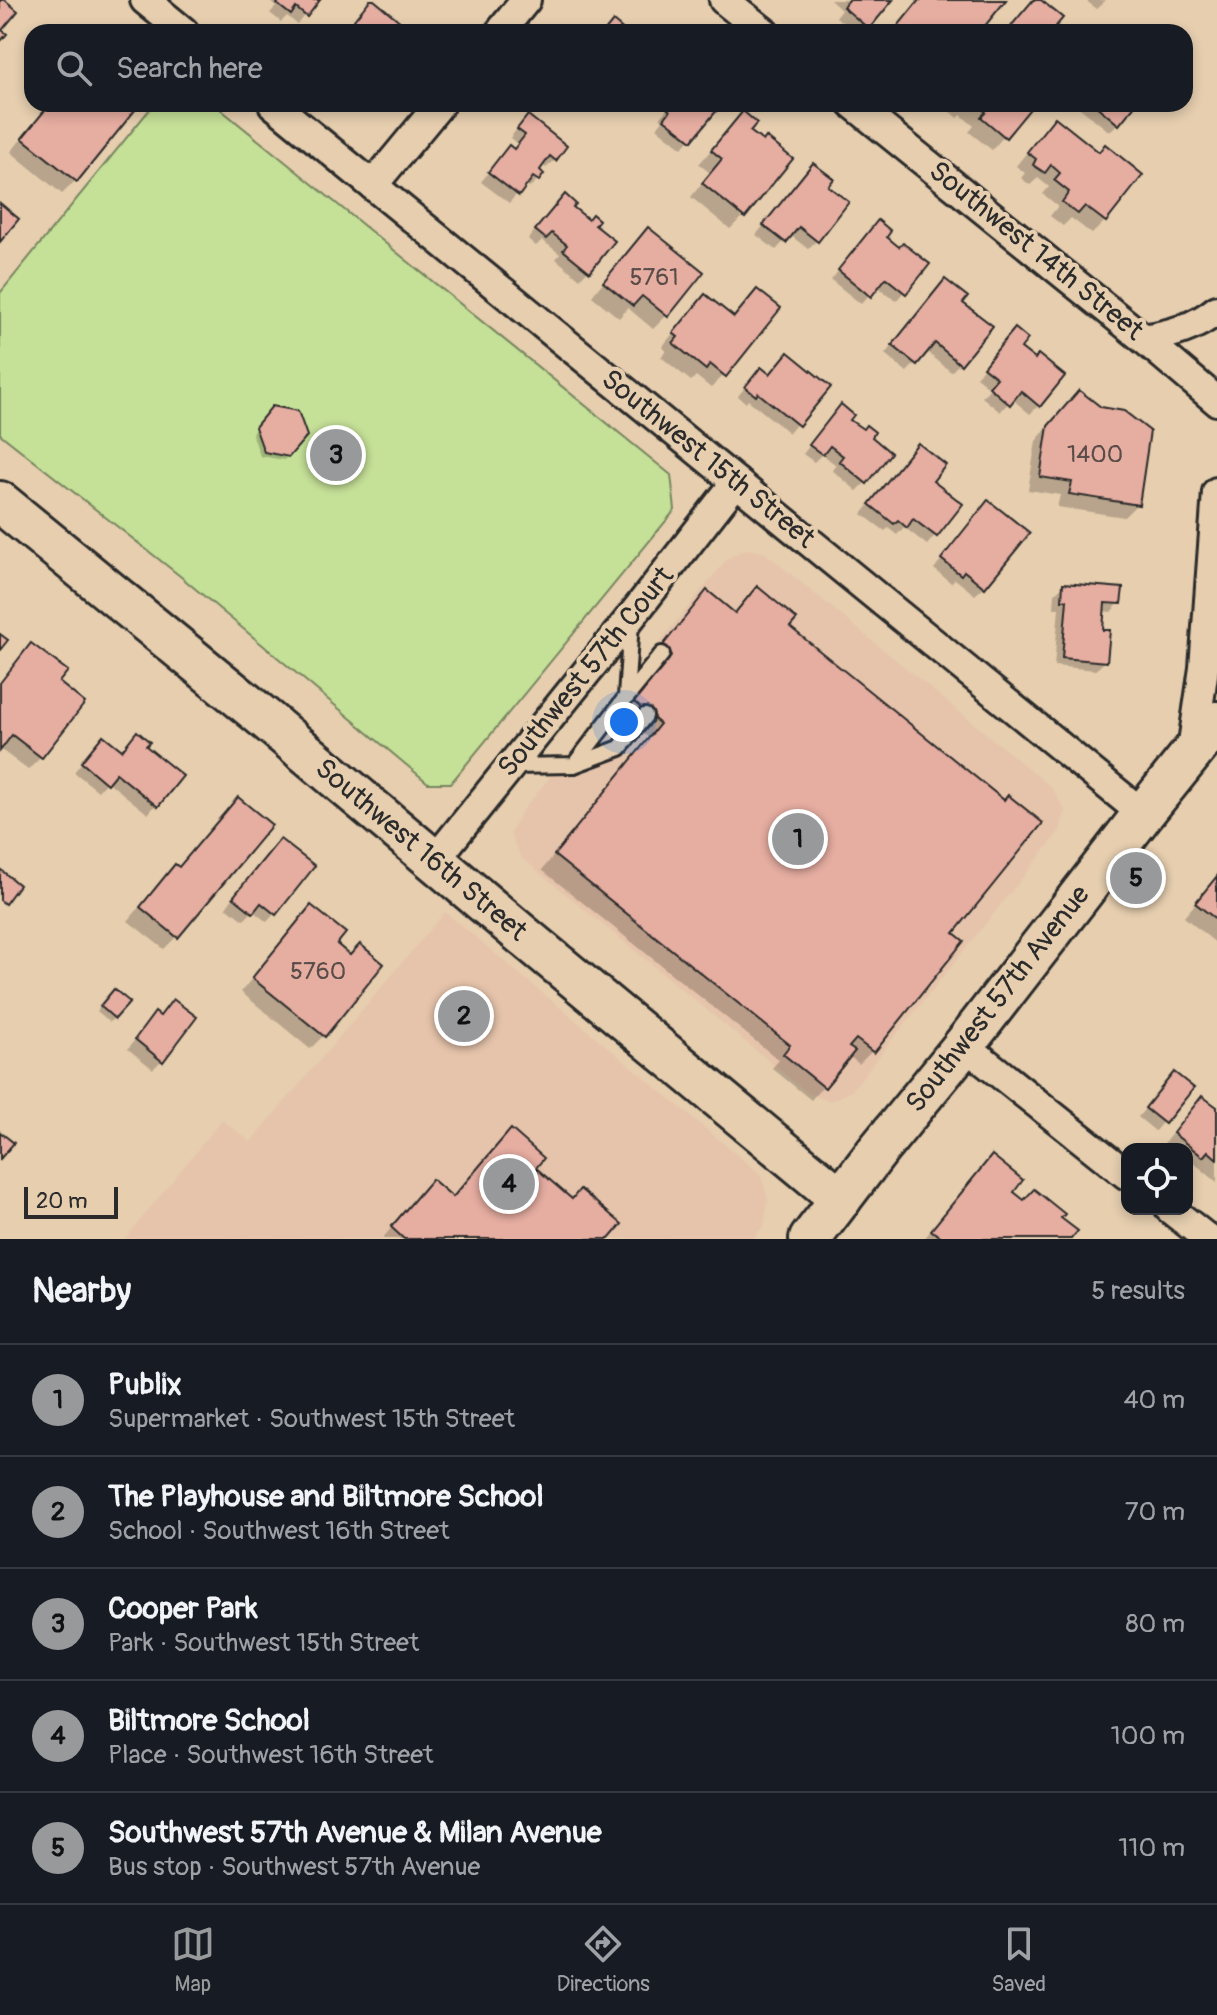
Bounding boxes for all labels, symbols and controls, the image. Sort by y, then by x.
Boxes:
search box [24,24,1193,112]
icon: search [52,46,96,90]
text: Search here [116,50,263,87]
street label: Southwest 14th Street [922,154,1151,349]
house number: 5761 [629,263,679,292]
street label: Southwest 15th Street [594,362,823,556]
pin: 3 [310,425,362,485]
house number: 1400 [1067,440,1123,469]
street label: Southwest 57th Court [490,559,682,784]
your location [604,702,644,742]
street label: Southwest 16th Street [308,751,535,949]
pin: 1 [772,809,824,869]
pin: 5 [1110,848,1162,908]
street label: Southwest 57th Avenue [898,878,1098,1120]
house number: 5760 [290,957,346,986]
pin: 2 [438,986,490,1046]
map controls [1121,1143,1193,1215]
button: locate [1121,1143,1193,1215]
pin: 4 [483,1154,535,1214]
scale bar [24,1183,118,1219]
text: 20 m [36,1187,88,1215]
text: Nearby [32,1270,131,1313]
text: 5 results [1091,1275,1185,1307]
text: Publix [108,1366,182,1403]
text: 1 [53,1384,63,1416]
text: 40 m [1123,1384,1185,1416]
text: Supermarket · Southwest 15th Street [108,1403,515,1435]
text: The Playhouse and Biltmore School [108,1478,544,1515]
text: 2 [51,1496,65,1528]
text: 70 m [1125,1496,1185,1528]
text: School · Southwest 16th Street [108,1515,449,1547]
text: Cooper Park [108,1590,258,1627]
text: 3 [51,1608,65,1640]
text: 80 m [1125,1608,1185,1640]
text: Park · Southwest 15th Street [108,1627,419,1659]
text: Biltmore School [108,1702,310,1739]
text: 4 [50,1720,66,1752]
text: 100 m [1111,1720,1185,1752]
text: Place · Southwest 16th Street [108,1739,433,1771]
text: Southwest 57th Avenue & Milan Avenue [108,1814,602,1851]
text: 5 [51,1832,65,1864]
text: 110 m [1118,1832,1185,1864]
text: Bus stop · Southwest 57th Avenue [108,1851,480,1883]
tab: Map [171,1922,215,1998]
tab: Directions [557,1922,650,1998]
tab: Saved [992,1922,1046,1998]

